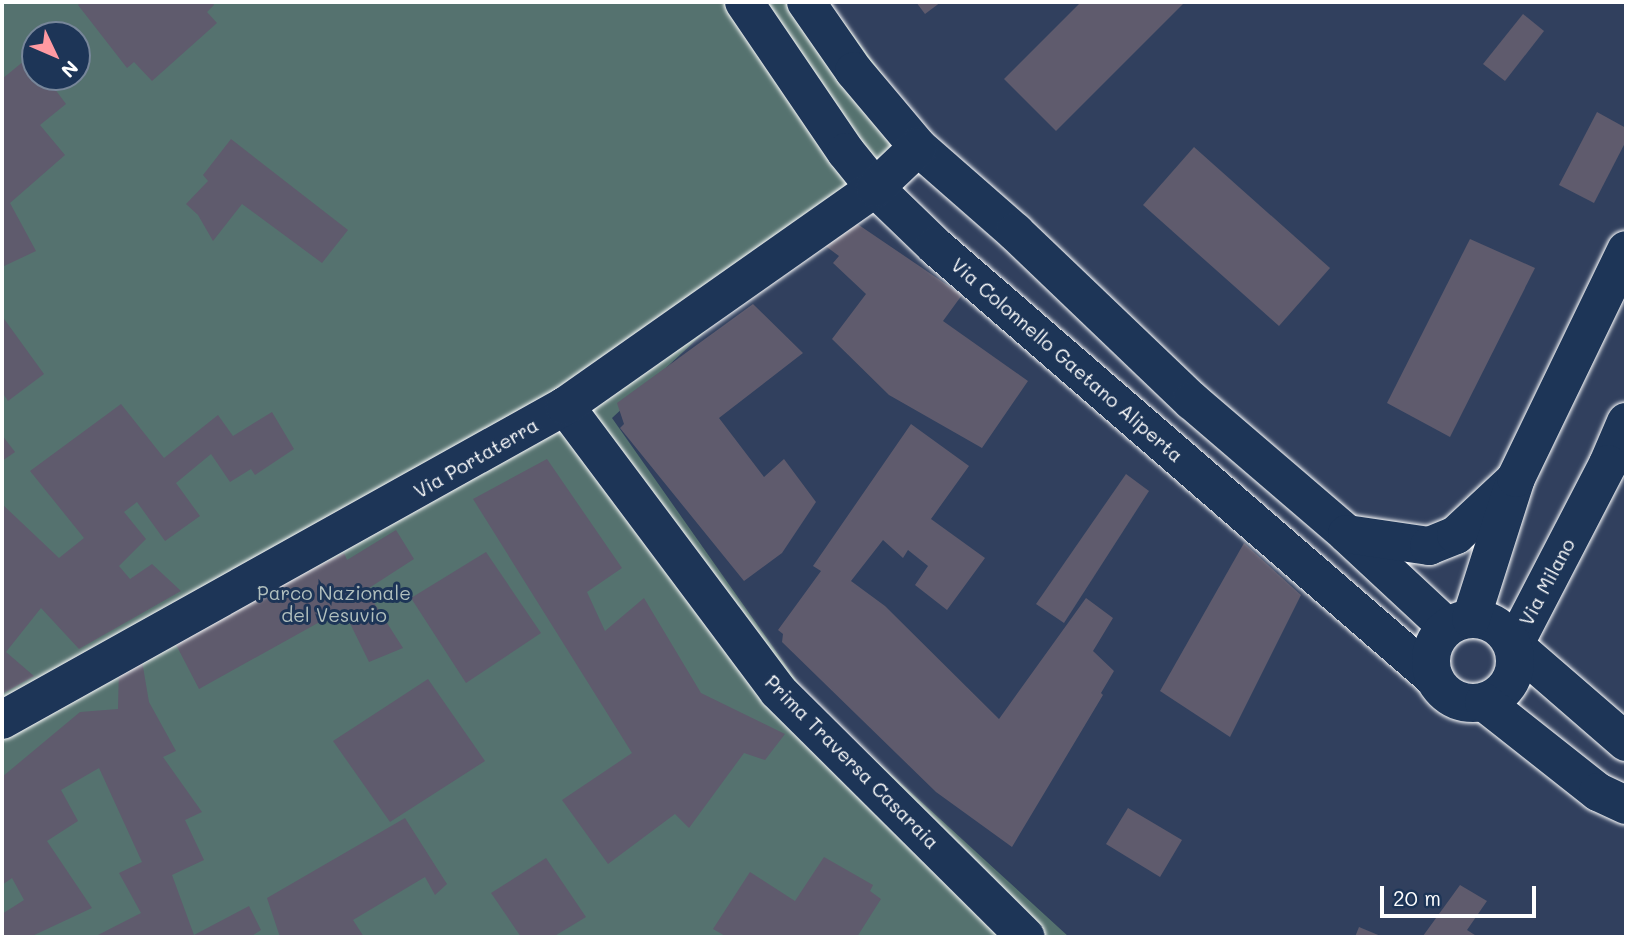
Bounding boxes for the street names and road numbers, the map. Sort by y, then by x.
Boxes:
street label: Via Colonnello Gaetano Aliperta [947,253,1187,467]
street label: Via Portaterra [410,413,542,503]
street label: Via Milano [1515,535,1579,629]
street label: Prima Traversa Casaraia [761,671,943,853]

